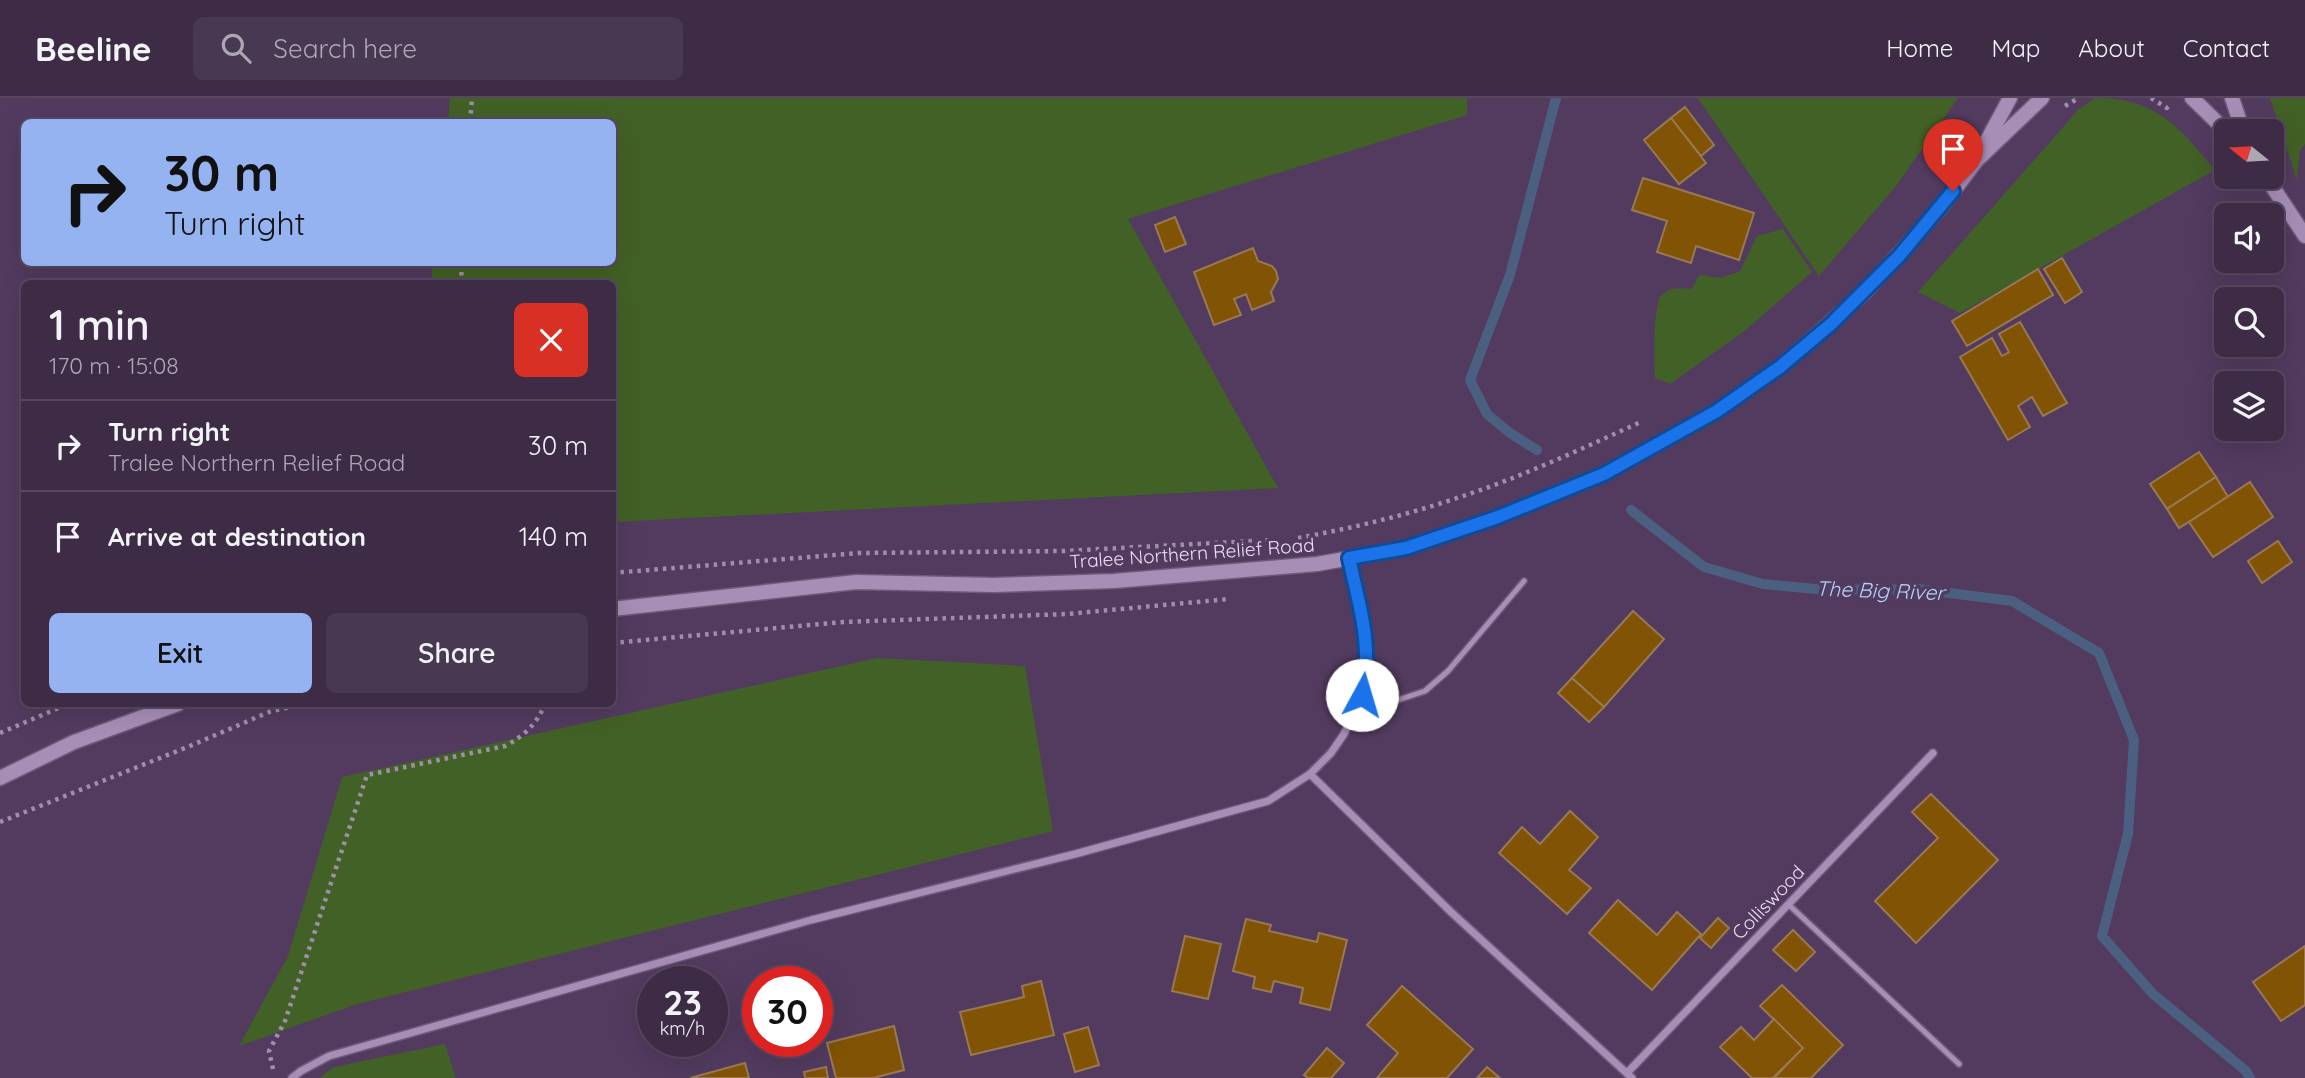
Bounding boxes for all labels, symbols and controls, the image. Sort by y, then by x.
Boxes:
search box [193,17,683,80]
text: Beeline [35,28,151,69]
icon: search [217,29,255,67]
text: Search here [273,32,417,65]
text: Home [1886,33,1953,63]
text: Map [1991,33,2040,63]
text: About [2078,33,2145,63]
text: Contact [2183,33,2270,63]
pin [1923,119,1983,191]
north arrow [2214,119,2284,189]
map controls [2214,119,2284,441]
icon: arrive [1934,130,1972,168]
text: 30 m [164,142,279,203]
icon: right [49,147,140,238]
text: Turn right [164,203,305,243]
button: sound [2214,203,2284,273]
button: search [2214,287,2284,357]
text: 1 min [49,298,150,351]
button: close [514,303,588,377]
text: 170 m · 15:08 [49,351,179,380]
button: layers [2214,371,2284,441]
text: Turn right [108,415,230,448]
icon: right [49,427,87,465]
text: 30 m [528,429,588,462]
text: Tralee Northern Relief Road [108,448,405,477]
icon: arrive [49,518,87,556]
text: Arrive at destination [108,520,366,553]
text: 140 m [519,520,588,553]
street label: Tralee Northern Relief Road [1069,532,1315,574]
water label: The Big River [1815,575,1948,605]
button: Exit [49,613,312,693]
button: Share [326,613,588,693]
position arrow [1325,658,1399,732]
street label: Colliswood [1727,860,1809,944]
speed limit sign: 30 [742,966,833,1057]
text: 23 [663,980,702,1024]
text: km/h [660,1017,705,1040]

